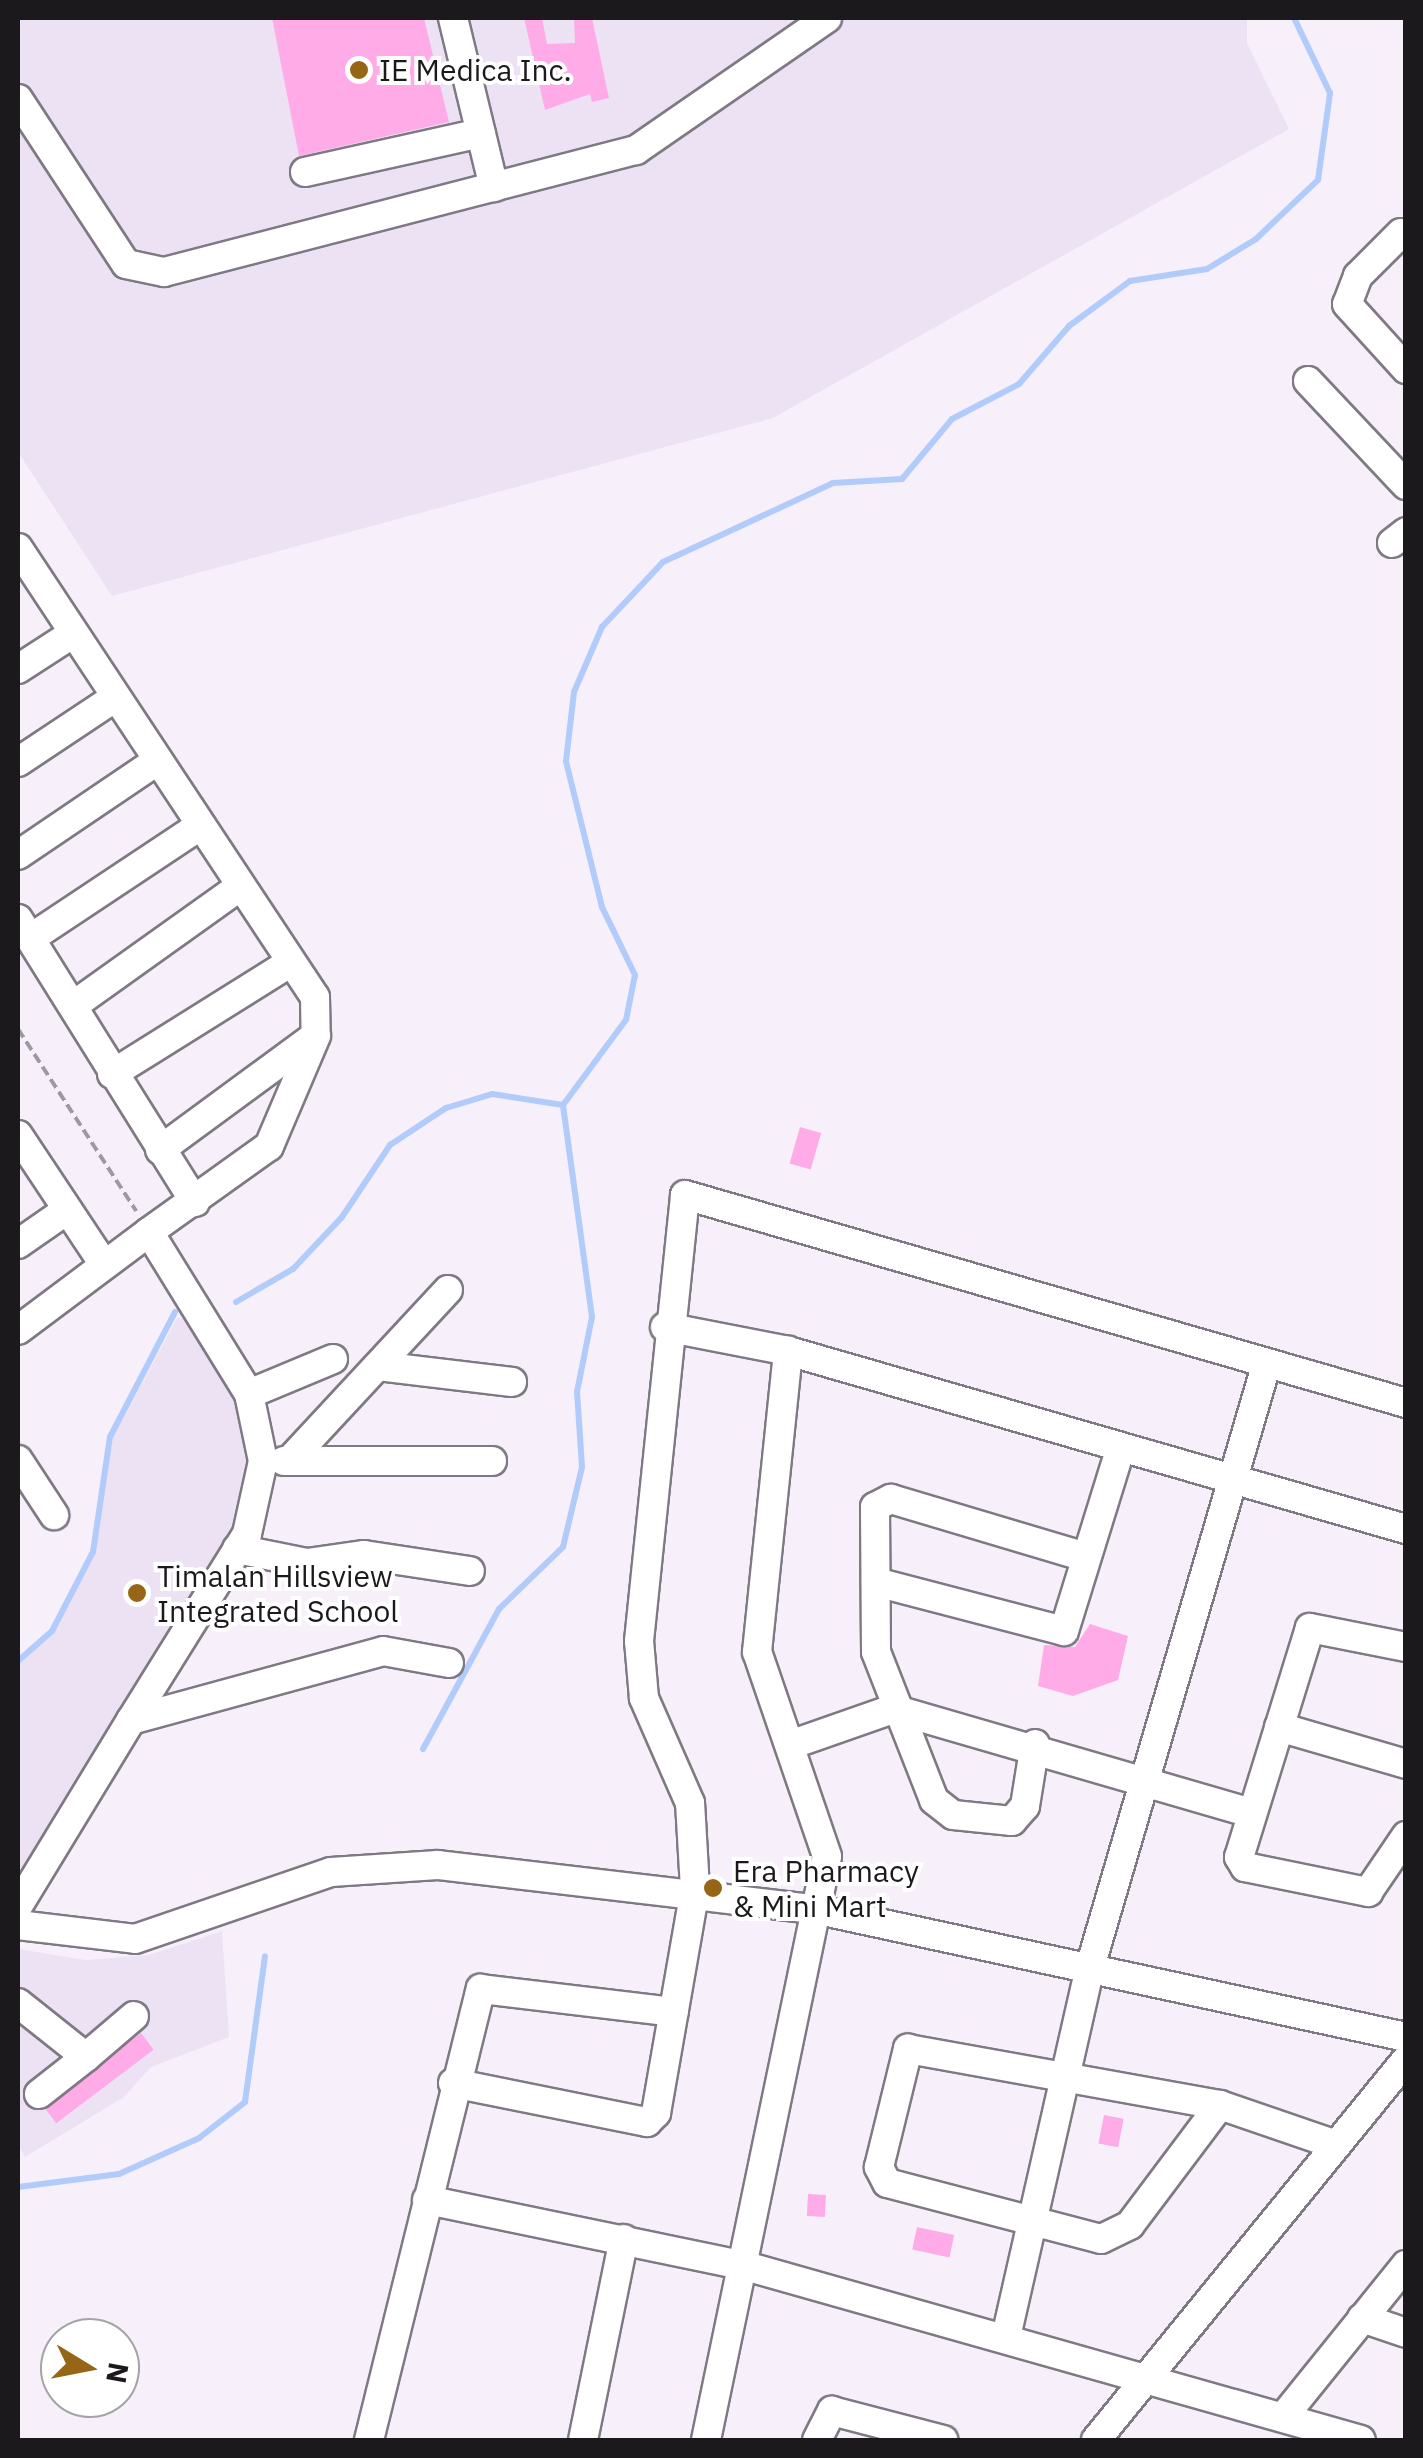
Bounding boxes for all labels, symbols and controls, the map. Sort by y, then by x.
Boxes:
place label: IE Medica Inc. [379,52,572,88]
marker: IE Medica Inc. [348,59,370,81]
place label: Timalan Hillsview Integrated School [157,1558,398,1628]
marker: Timalan Hillsview Integrated School [126,1582,148,1604]
place label: Era Pharmacy & Mini Mart [733,1853,919,1924]
marker: Era Pharmacy & Mini Mart [702,1877,724,1899]
north arrow [40,2318,140,2418]
text: N [98,2360,138,2386]

